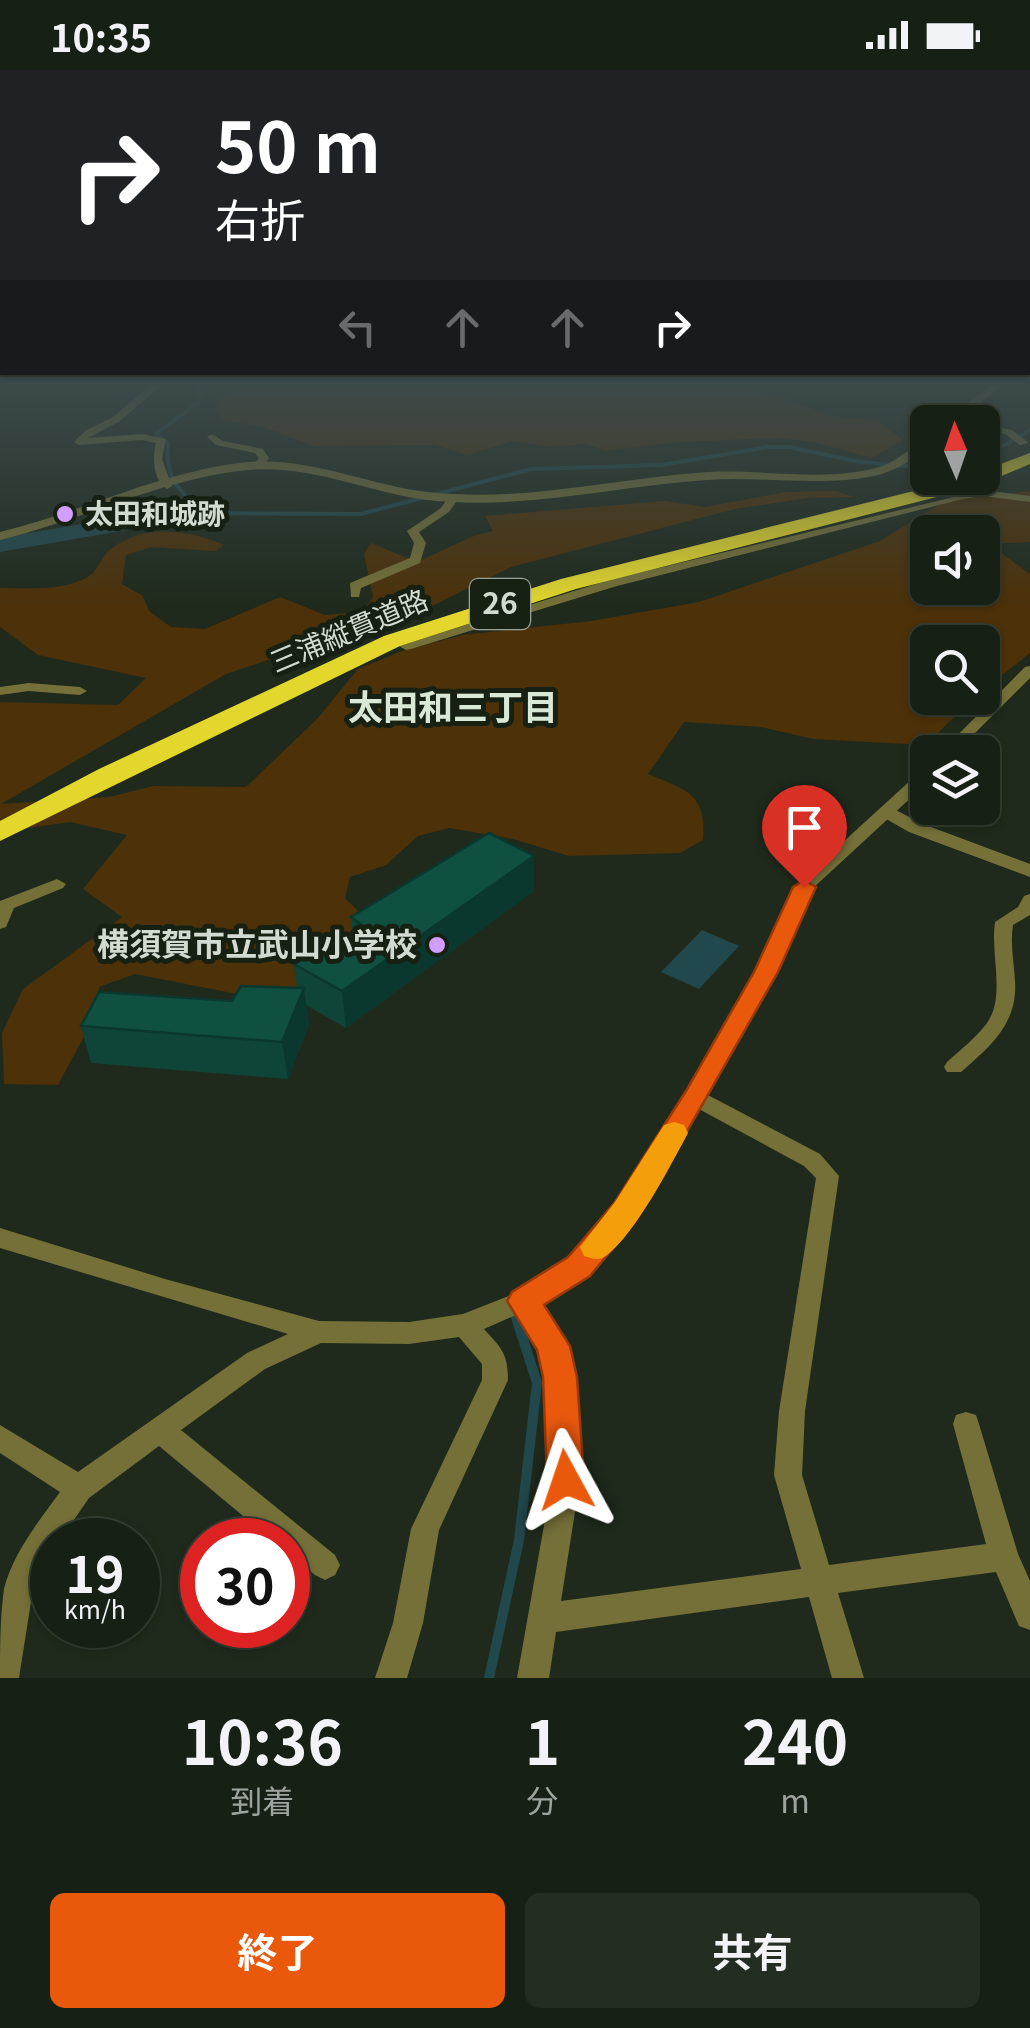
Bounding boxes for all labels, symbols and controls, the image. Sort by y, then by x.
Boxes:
text: 10:35 [50,8,152,63]
text: 50 m [215,92,381,193]
icon: right [50,110,180,240]
text: 右折 [215,185,305,250]
icon: left [330,300,385,355]
icon: ahead [435,300,490,355]
icon: ahead [540,300,595,355]
icon: right [645,300,700,355]
north arrow [910,405,1000,495]
map controls [910,405,1000,825]
place label: 太田和城跡 [85,492,225,532]
marker: 太田和城跡 [54,503,76,525]
button: sound [910,515,1000,605]
street label: 三浦縦貫道路 [263,578,433,680]
road number: 26 [470,579,530,629]
button: search [910,625,1000,715]
district label: 太田和三丁目 [348,679,558,730]
button: layers [910,735,1000,825]
pin [762,785,847,888]
icon: arrive [777,800,832,855]
place label: 横須賀市立武山小学校 [97,919,417,965]
marker: 横須賀市立武山小学校 [426,934,448,956]
position arrow [514,1428,618,1532]
speed limit sign: 30 [180,1518,310,1648]
text: 19 [66,1535,125,1607]
text: km/h [64,1590,126,1626]
text: 10:36 [182,1695,343,1782]
text: 1 [525,1695,560,1782]
text: 240 [742,1695,848,1782]
text: 到着 [230,1776,294,1822]
text: 分 [526,1776,558,1822]
text: m [780,1776,810,1822]
button: 終了 [50,1893,505,2008]
button: 共有 [525,1893,980,2008]

